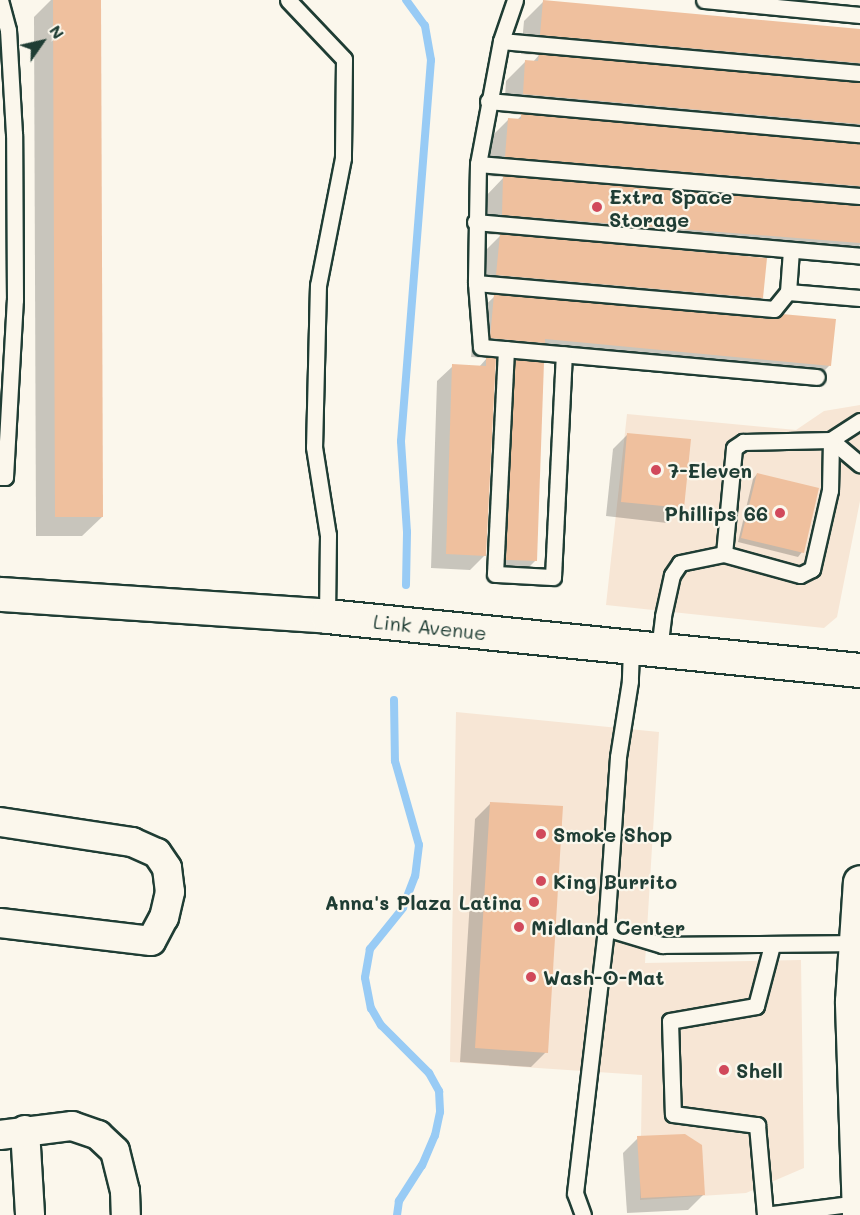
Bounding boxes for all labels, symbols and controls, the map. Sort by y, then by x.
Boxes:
north arrow [12,12,72,72]
text: N [45,21,69,43]
place label: Extra Space Storage [609,184,732,231]
marker: Extra Space Storage [590,200,604,214]
place label: 7-Eleven [668,458,752,482]
marker: 7-Eleven [649,463,663,477]
place label: Phillips 66 [664,501,768,525]
marker: Phillips 66 [773,506,787,520]
street label: Link Avenue [372,609,488,645]
place label: Smoke Shop [553,822,672,846]
marker: Smoke Shop [534,827,548,841]
place label: King Burrito [553,869,677,893]
marker: King Burrito [534,874,548,888]
place label: Anna's Plaza Latina [325,890,522,914]
marker: Anna's Plaza Latina [527,895,541,909]
place label: Midland Center [531,915,685,939]
marker: Midland Center [512,920,526,934]
place label: Wash-O-Mat [543,965,664,989]
marker: Wash-O-Mat [524,970,538,984]
place label: Shell [736,1058,783,1082]
marker: Shell [717,1063,731,1077]

